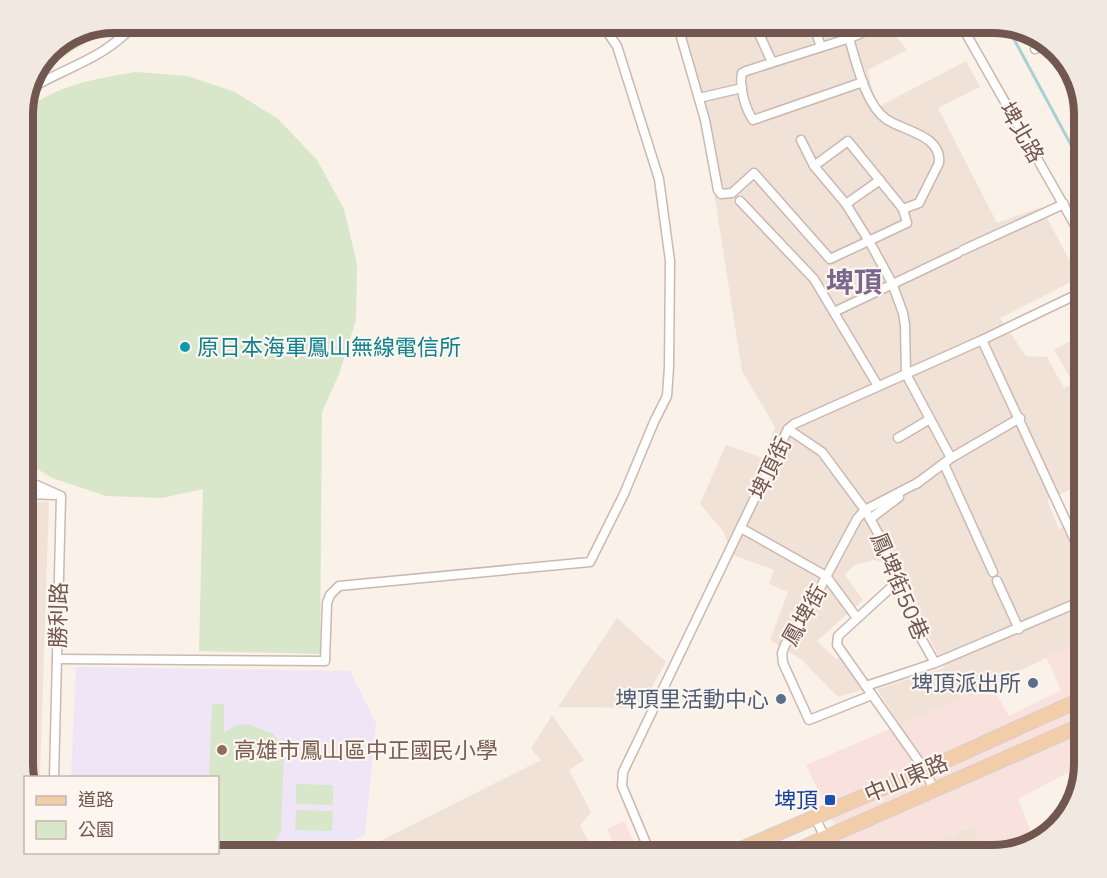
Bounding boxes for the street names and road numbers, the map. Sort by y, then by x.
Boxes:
street label: 埤北路 [993,96,1051,168]
street label: 埤頂街 [743,432,797,504]
street label: 鳳埤街50巷 [865,528,935,644]
street label: 鳳埤街 [775,579,833,651]
street label: 勝利路 [43,582,73,648]
street label: 中山東路 [860,748,952,808]

